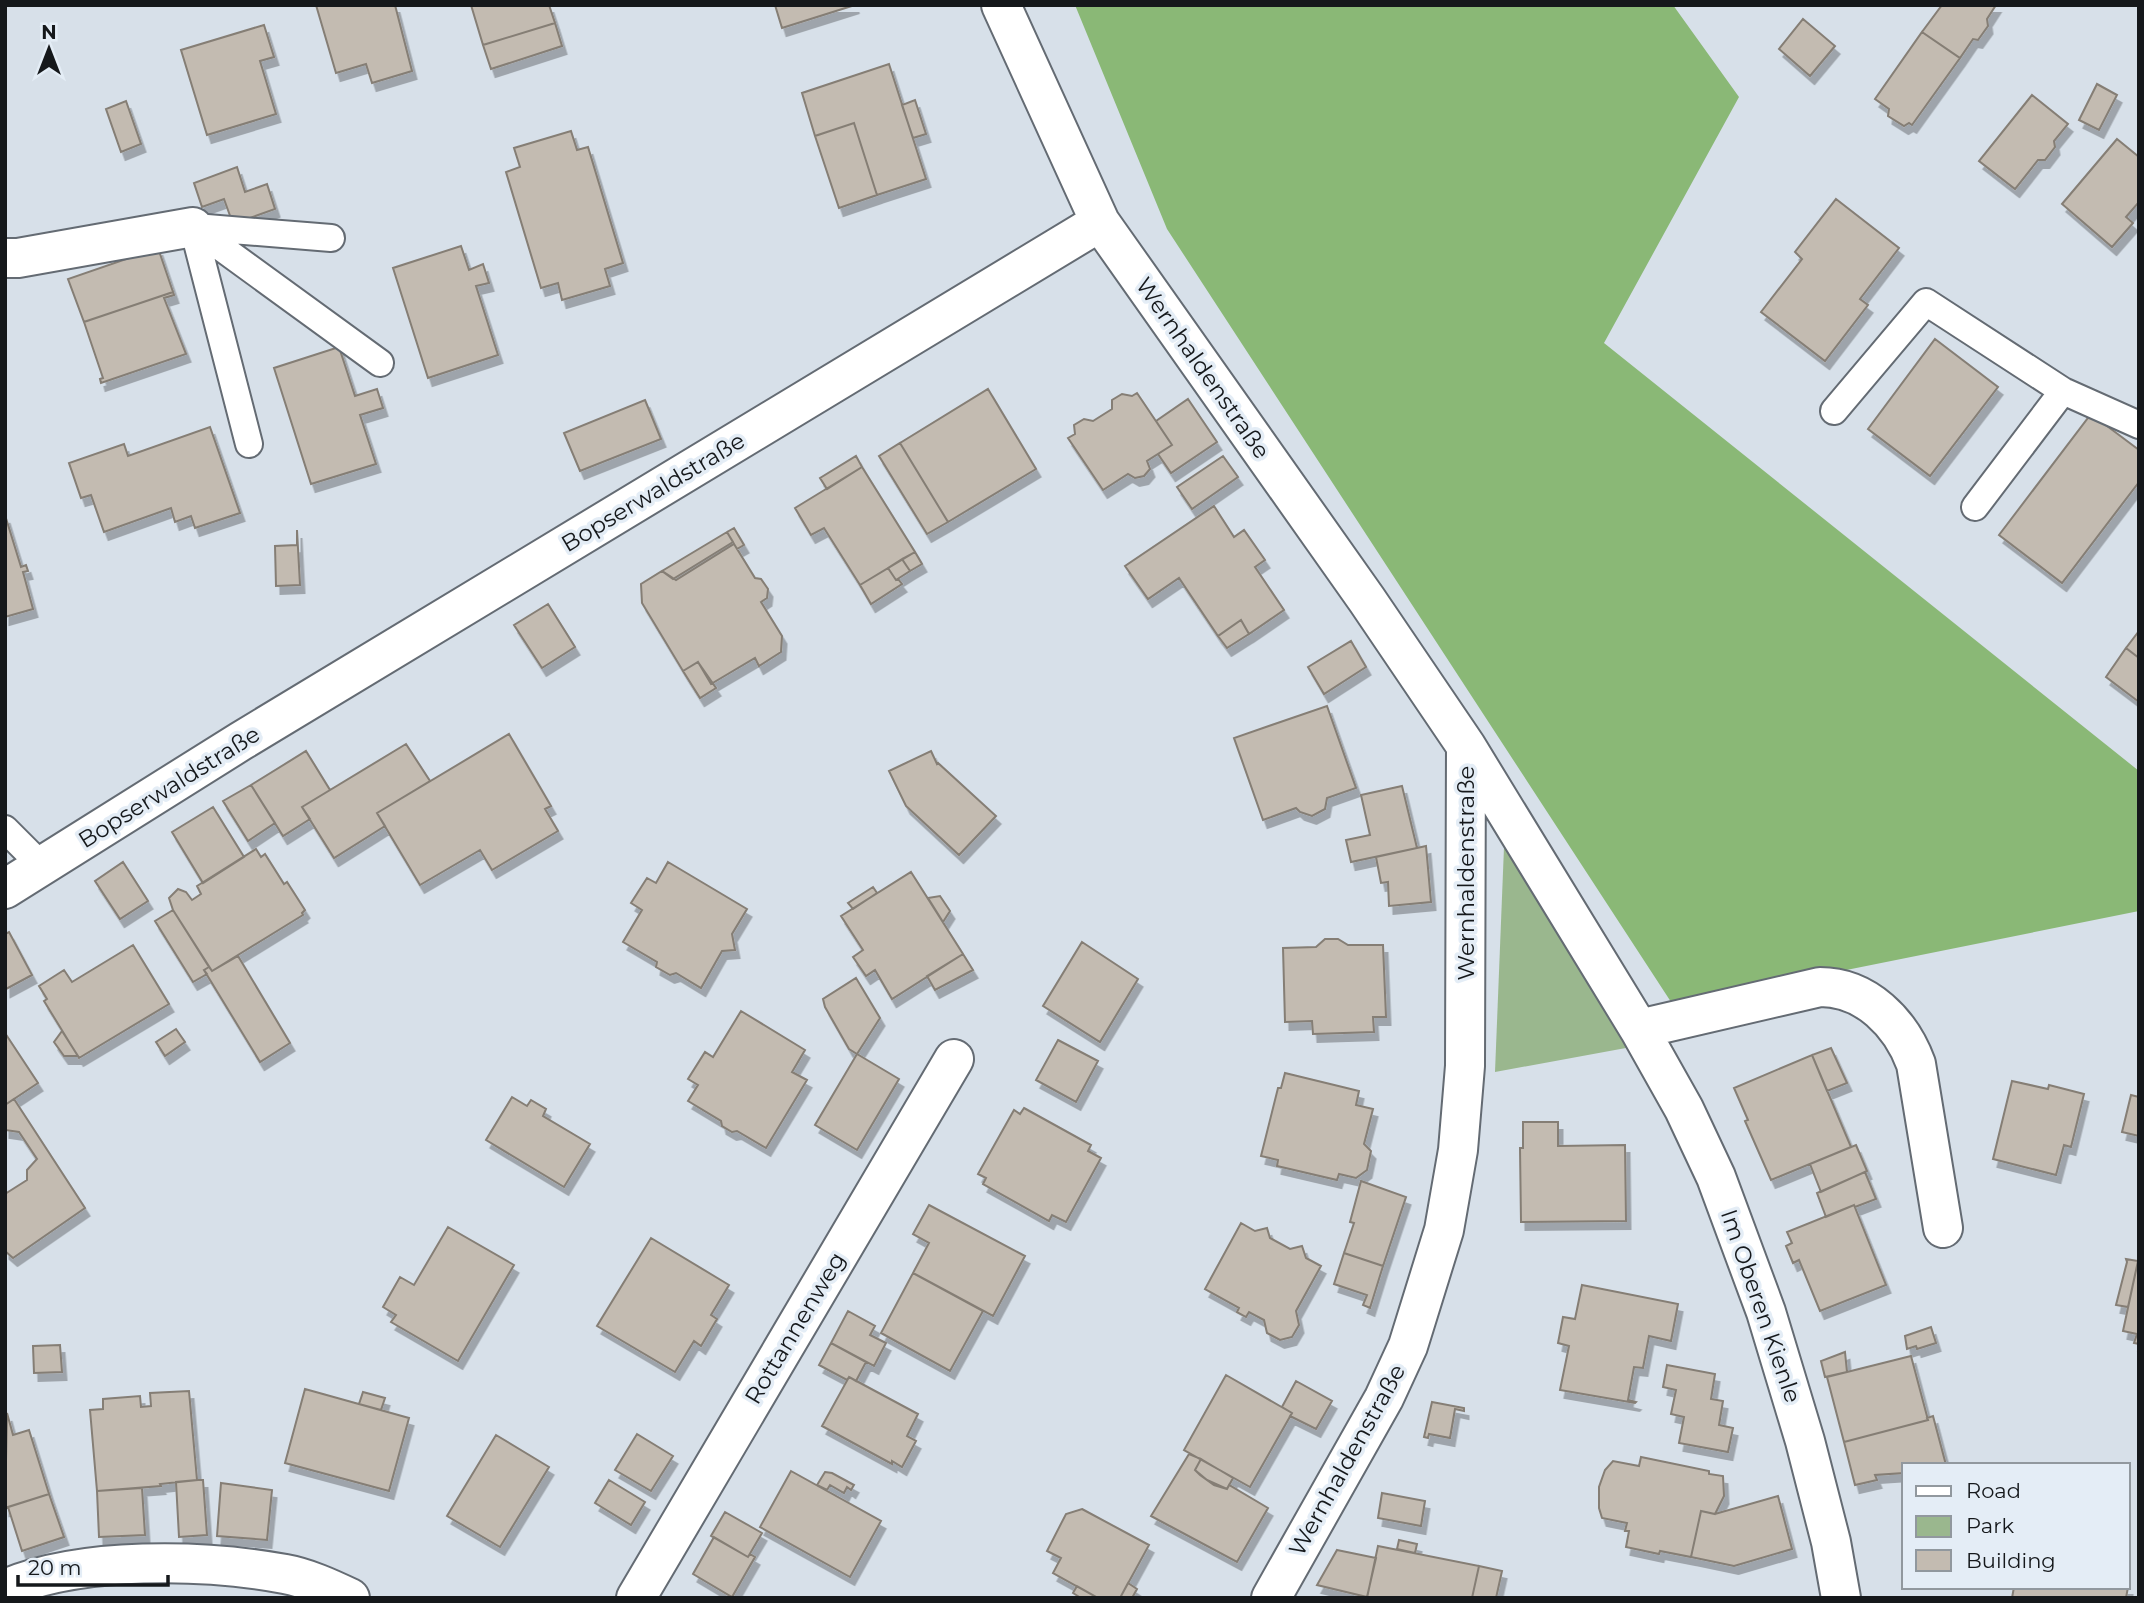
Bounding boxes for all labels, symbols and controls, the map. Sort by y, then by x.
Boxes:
north arrow [14,14,84,84]
text: N [41,21,57,44]
street label: Wernhaldenstraße [1130,272,1276,464]
street label: Bopserwaldstraße [556,426,750,558]
street label: Bopserwaldstraße [73,720,265,854]
street label: Wernhaldenstraße [1452,766,1480,980]
street label: Im Oberen Kienle [1715,1206,1807,1406]
street label: Rottannenweg [739,1247,851,1409]
street label: Wernhaldenstraße [1283,1359,1411,1561]
legend [1902,1463,2130,1589]
text: Road [1966,1478,2021,1503]
text: Park [1966,1513,2014,1538]
scale bar [18,1544,168,1588]
text: Building [1966,1548,2056,1573]
text: 20 m [28,1555,82,1580]

